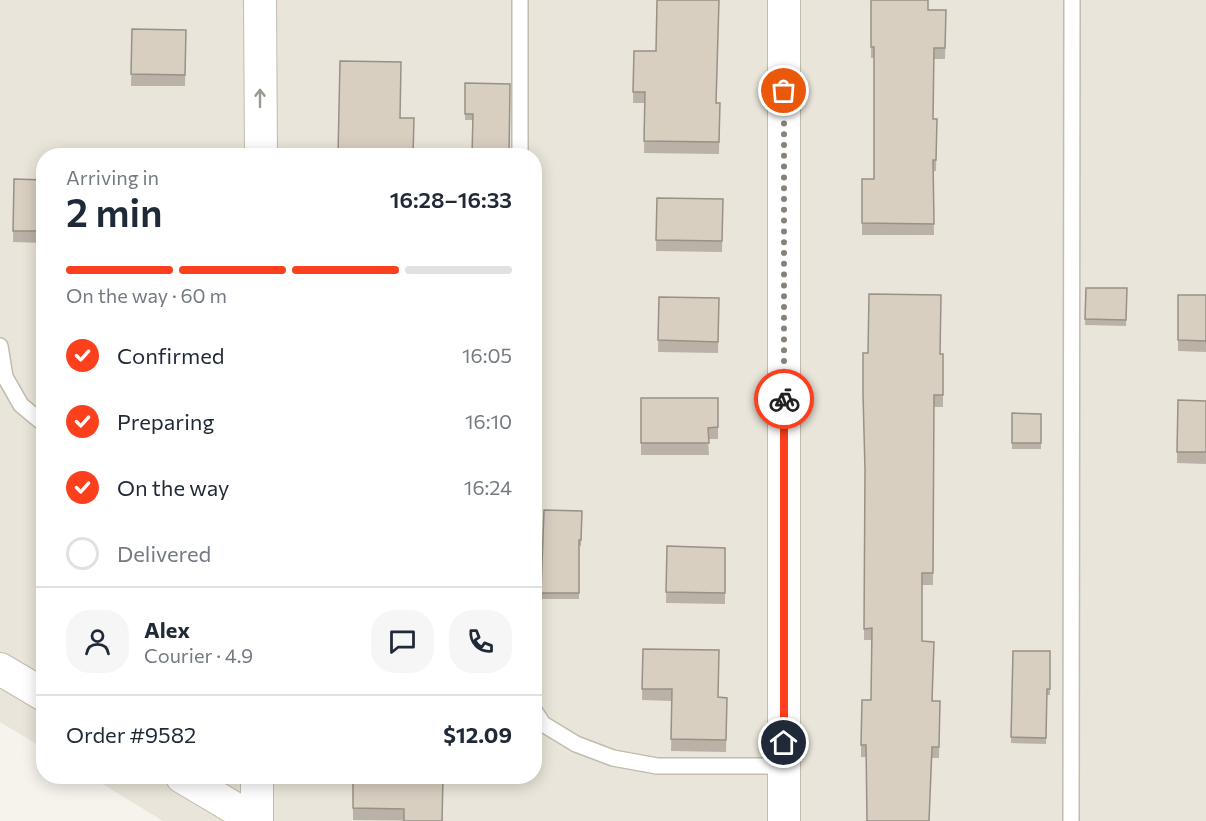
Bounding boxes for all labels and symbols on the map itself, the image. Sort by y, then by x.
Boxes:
pin [758,65,809,116]
one-way arrow [254,88,266,108]
courier [754,369,814,429]
pin [758,717,809,768]

